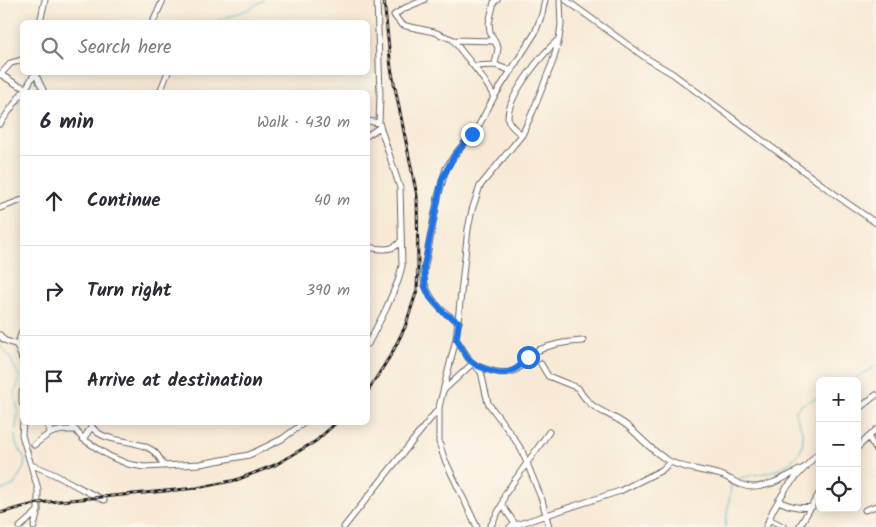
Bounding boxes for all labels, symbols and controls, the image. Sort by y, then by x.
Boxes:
search box [20,20,370,75]
text: Search here [78,33,172,63]
icon: search [38,34,66,62]
text: 6 min [40,106,94,139]
text: Walk · 430 m [257,110,350,135]
route end [461,123,484,146]
text: Continue [87,186,160,216]
icon: ahead [40,187,68,215]
text: 40 m [314,188,350,213]
text: Turn right [87,276,172,306]
icon: right [40,277,68,305]
text: 390 m [306,278,350,303]
route start [517,346,540,369]
text: Arrive at destination [87,366,263,396]
icon: arrive [40,367,68,395]
map controls [816,377,861,512]
button: + [816,377,861,422]
button: − [816,422,861,467]
button: locate [816,467,861,512]

